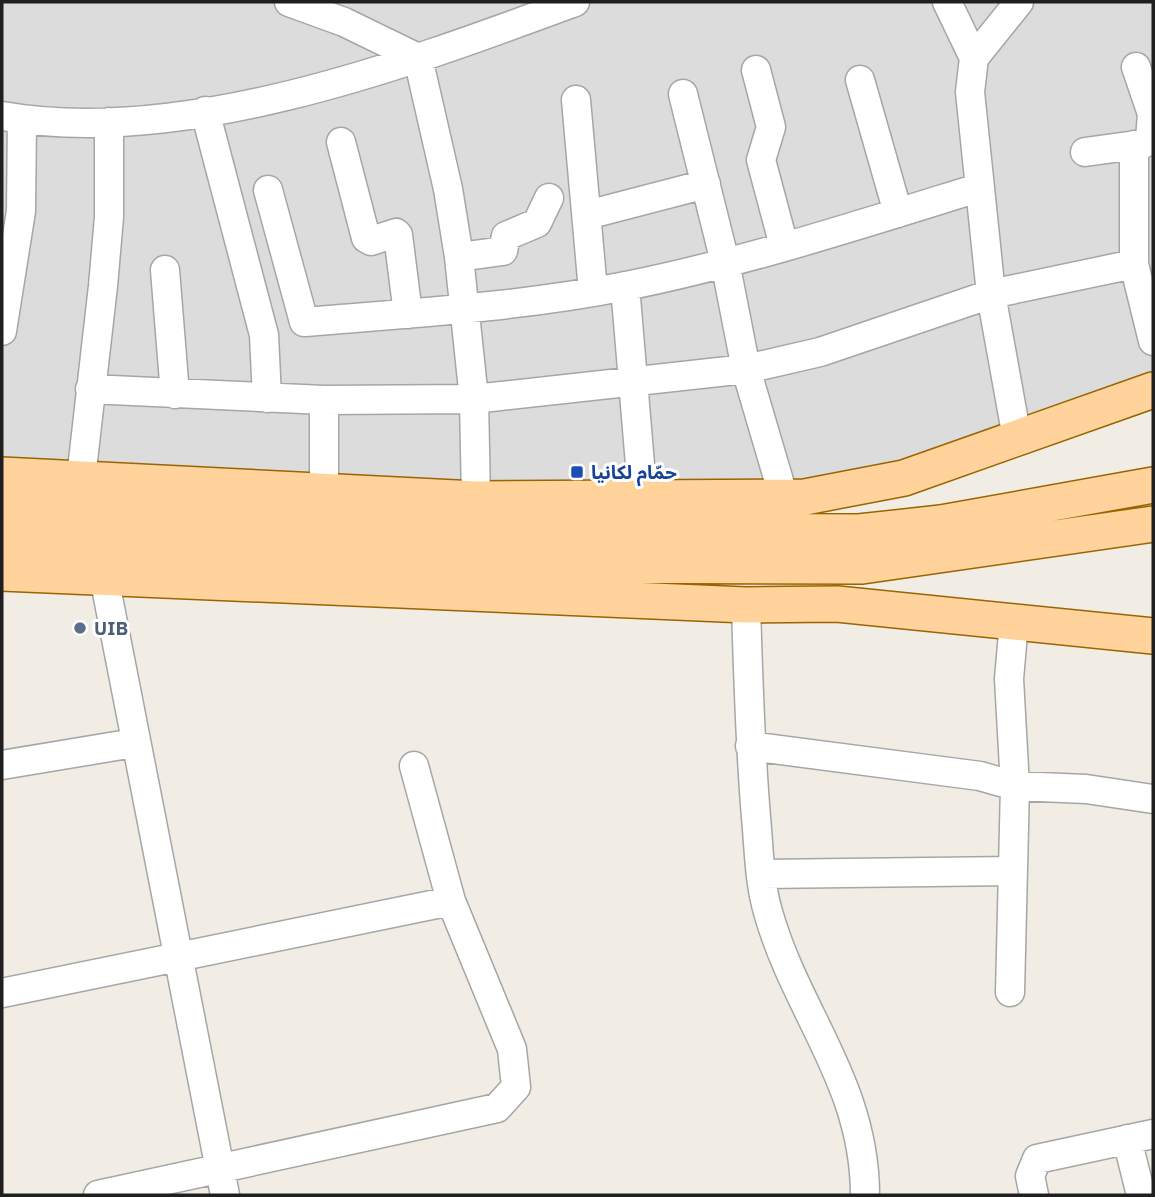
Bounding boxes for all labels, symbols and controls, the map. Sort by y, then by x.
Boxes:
place label: حمّام لكانيا [591,460,677,487]
marker: حمّام لكانيا [569,464,585,480]
place label: UIB [94,616,128,640]
marker: UIB [72,620,88,636]

